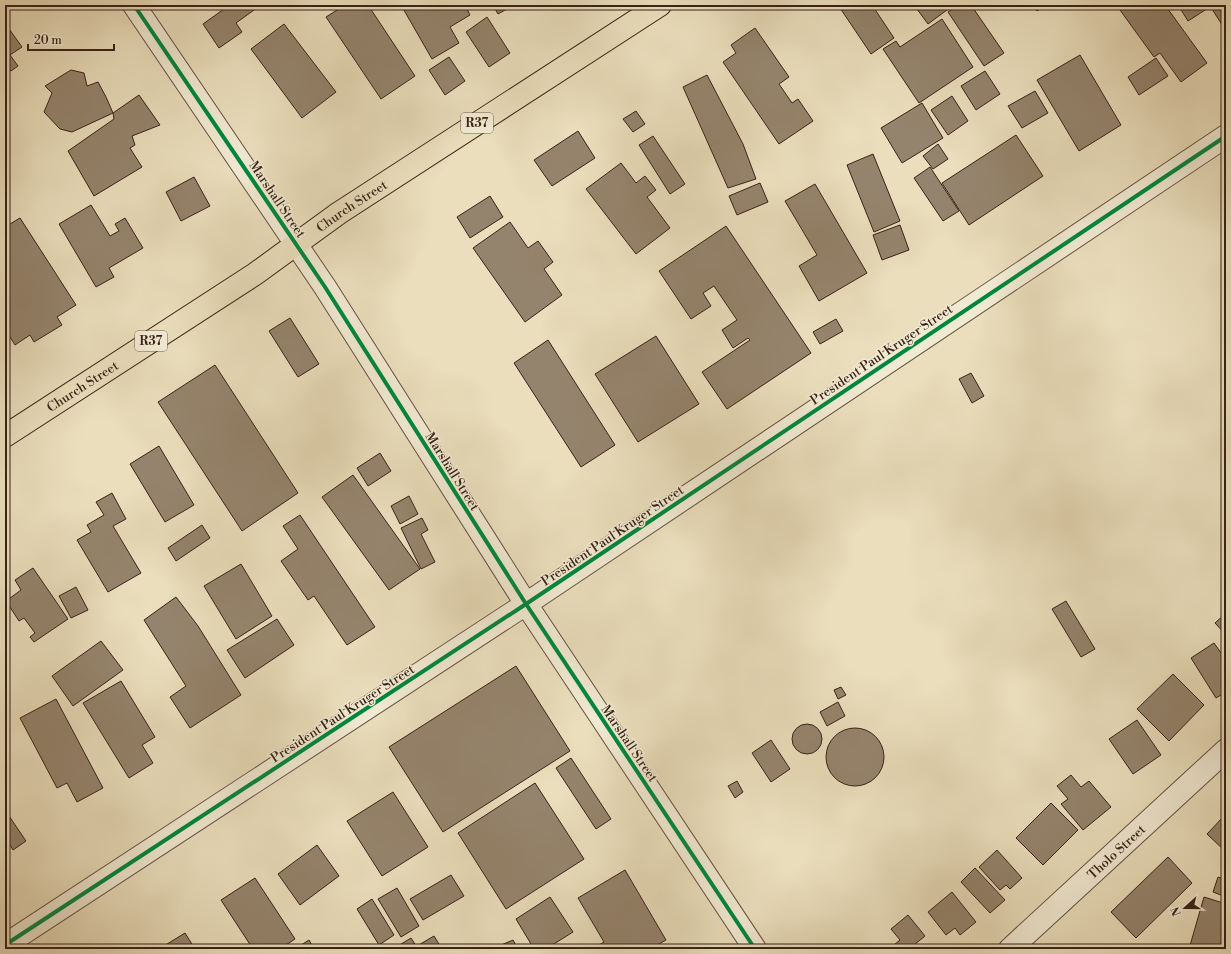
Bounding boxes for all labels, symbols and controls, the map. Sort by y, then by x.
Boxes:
scale bar [28,26,114,52]
text: 20 m [34,33,62,48]
road number: R37 [461,113,493,133]
street label: Marshall Street [246,158,309,241]
street label: Church Street [313,177,391,236]
street label: President Paul Kruger Street [807,301,956,409]
road number: R37 [135,331,167,351]
street label: Church Street [44,358,122,416]
street label: Marshall Street [422,429,483,514]
street label: President Paul Kruger Street [538,482,687,590]
street label: President Paul Kruger Street [268,661,418,766]
street label: Marshall Street [598,702,661,785]
street label: Tholo Street [1084,821,1149,883]
north arrow [1165,888,1205,928]
text: N [1168,904,1185,918]

